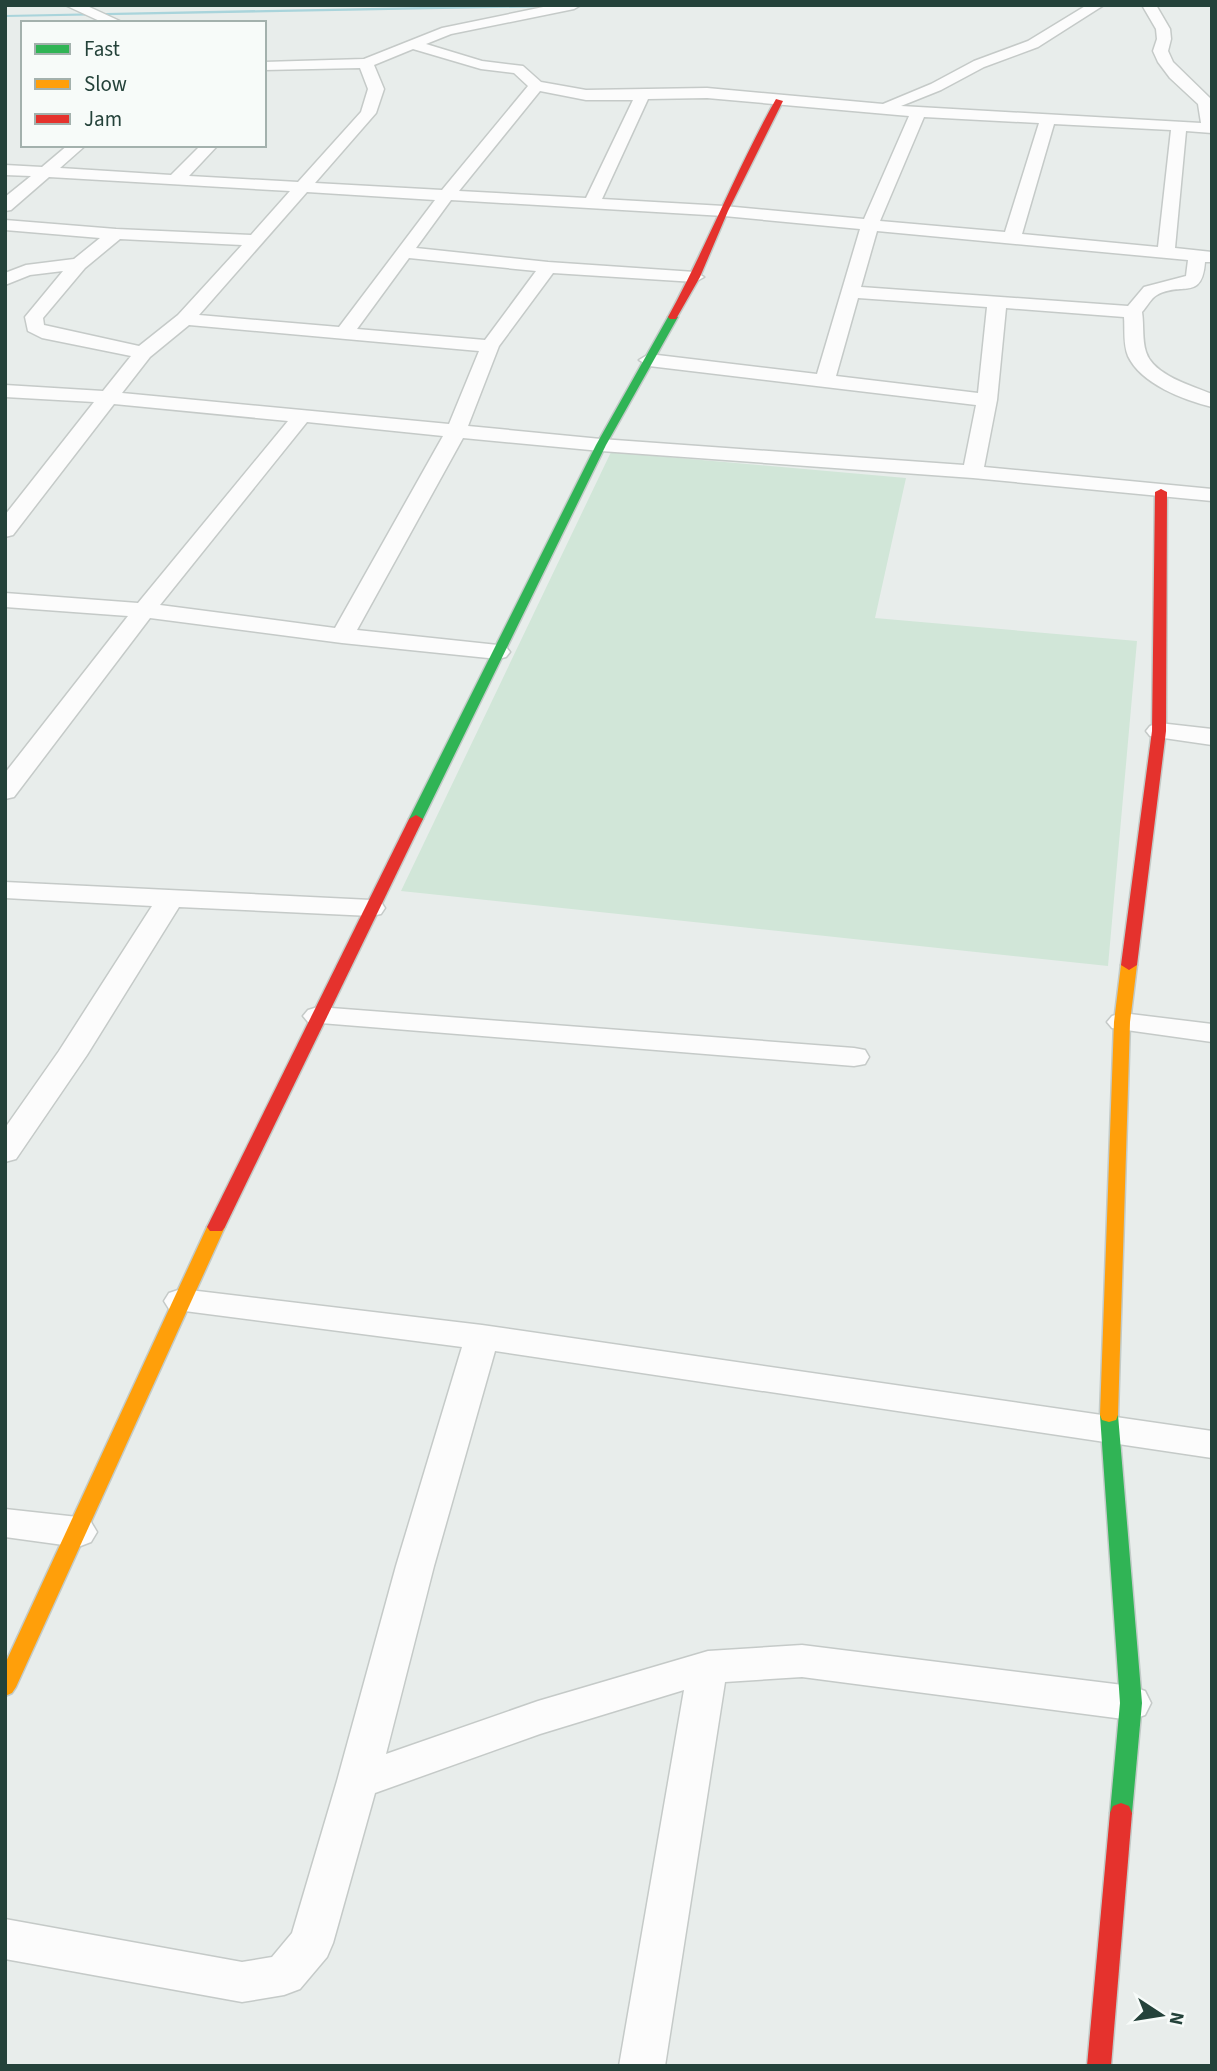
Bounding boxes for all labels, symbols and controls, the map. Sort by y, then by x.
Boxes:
legend [21,21,266,147]
text: Fast [84,34,120,64]
text: Slow [84,69,127,99]
text: Jam [84,104,122,134]
north arrow [1126,1980,1196,2050]
text: N [1162,2009,1191,2027]

